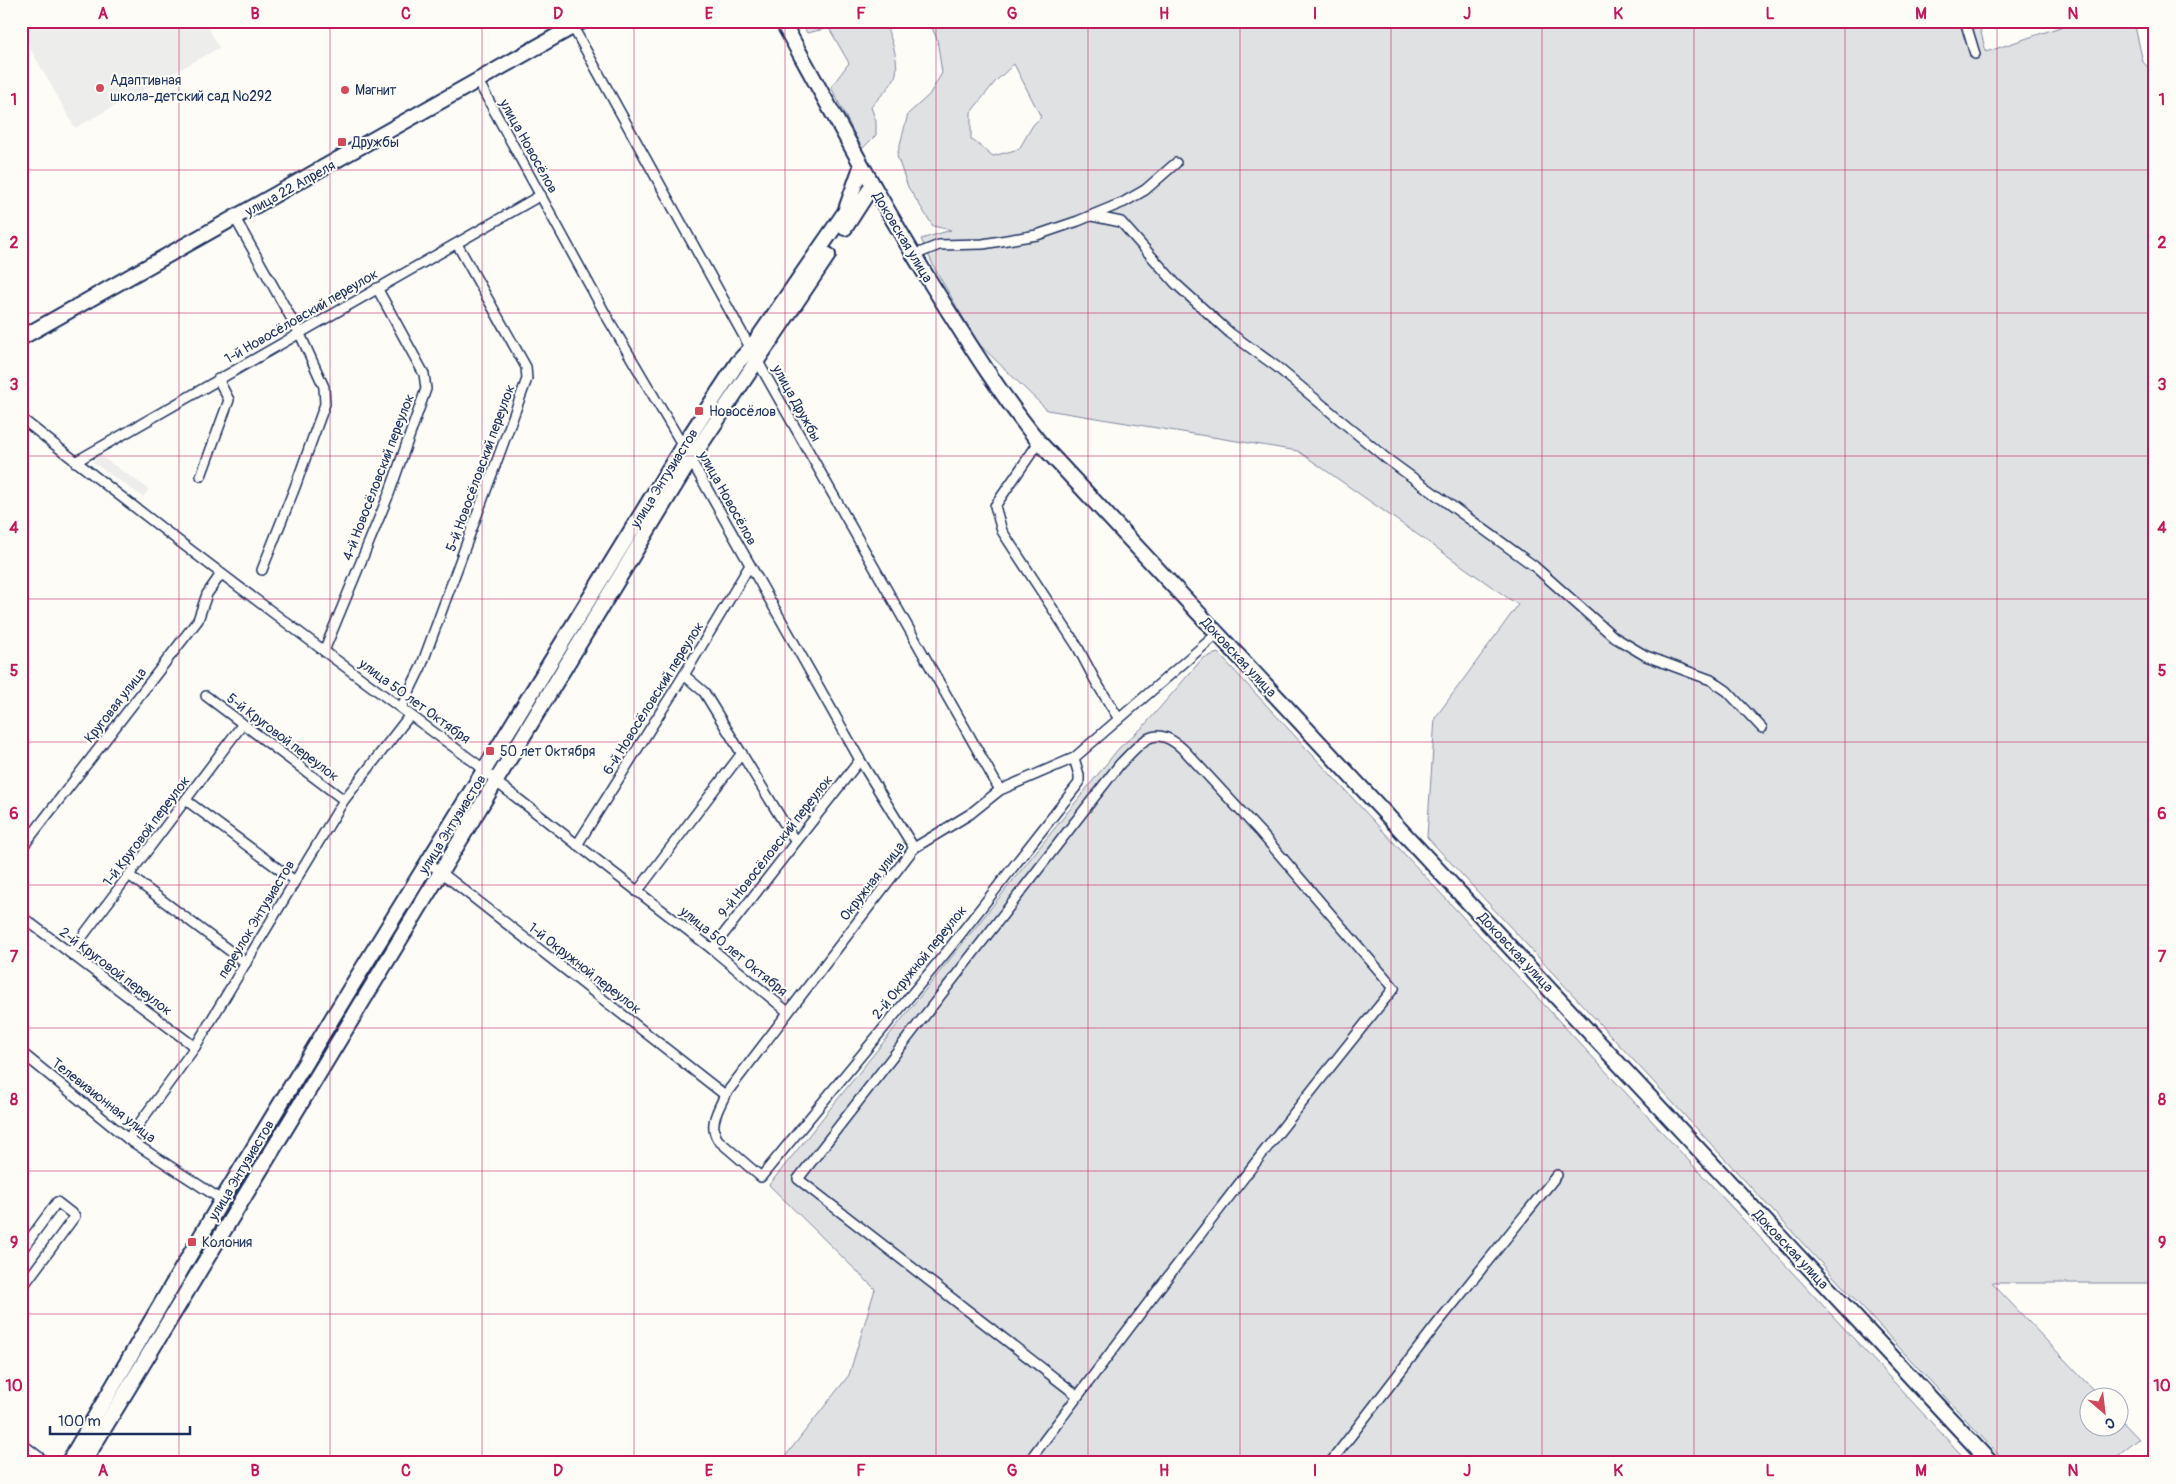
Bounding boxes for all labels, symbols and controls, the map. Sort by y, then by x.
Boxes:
text: A [98,4,109,24]
text: B [250,4,260,24]
text: C [401,4,411,24]
text: D [553,4,563,24]
text: E [705,4,714,24]
text: F [856,4,866,24]
text: G [1007,4,1018,24]
text: H [1159,4,1169,24]
text: I [1313,4,1317,24]
text: J [1463,4,1471,24]
text: K [1613,4,1623,24]
text: L [1765,4,1775,24]
text: M [1915,4,1927,24]
text: N [2068,4,2079,24]
place label: Адаптивная школа-детский сад №292 [110,72,272,105]
marker: Адаптивная школа-детский сад №292 [94,82,106,94]
place label: Магнит [355,82,397,99]
marker: Магнит [339,84,351,96]
text: 1 [11,90,17,110]
text: 1 [2159,90,2165,110]
street label: улица Новосёлов [495,95,562,196]
place label: Дружбы [351,134,399,151]
marker: Дружбы [336,136,348,148]
street label: улица 22 Апреля [241,157,338,221]
street label: Доковская улица [868,188,936,286]
text: 2 [10,233,19,253]
text: 2 [2158,233,2167,253]
street label: 1-й Новосёловский переулок [221,265,381,367]
street label: улица Дружбы [768,361,825,444]
text: 3 [10,375,19,395]
text: 3 [2158,375,2167,395]
street label: 5-й Новосёловский переулок [442,382,519,554]
street label: 4-й Новосёловский переулок [339,392,418,563]
place label: Новосёлов [709,403,776,420]
marker: Новосёлов [693,405,705,417]
street label: улица Энтузиастов [626,425,702,532]
street label: улица Новосёлов [694,447,761,548]
text: 4 [9,518,19,538]
text: 4 [2157,518,2167,538]
street label: Доковская улица [1197,613,1280,701]
street label: 6-й Новосёловский переулок [599,619,708,778]
street label: улица 50 лет Октября [355,655,474,747]
text: 5 [10,661,19,681]
text: 5 [2158,661,2167,681]
street label: Круговая улица [81,664,150,746]
street label: 5-й Круговой переулок [223,690,342,785]
place label: 50 лет Октября [500,743,595,760]
marker: 50 лет Октября [484,745,496,757]
street label: улица Энтузиастов [414,771,490,878]
street label: 9-й Новосёловский переулок [714,772,836,921]
street label: 1-й Круговой переулок [99,773,193,890]
text: 6 [9,804,19,824]
text: 6 [2157,804,2167,824]
street label: Окружная улица [836,838,909,924]
street label: переулок Энтузиастов [214,857,298,981]
street label: улица 50 лет Октября [676,902,791,1000]
street label: 2-й Окружной переулок [868,902,970,1022]
street label: Доковская улица [1474,908,1557,996]
street label: 1-й Окружной переулок [525,919,645,1018]
street label: 2-й Круговой переулок [56,924,175,1019]
text: 7 [10,947,19,967]
text: 7 [2158,947,2167,967]
street label: Телевизионная улица [48,1054,159,1146]
text: 8 [10,1090,18,1110]
text: 8 [2158,1090,2166,1110]
street label: улица Энтузиастов [204,1117,278,1224]
street label: Доковская улица [1749,1205,1832,1293]
text: 9 [10,1233,18,1253]
text: 9 [2158,1233,2166,1253]
place label: Колония [202,1234,252,1251]
marker: Колония [186,1236,198,1248]
text: 10 [5,1376,23,1396]
text: 10 [2153,1376,2171,1396]
north arrow [2078,1386,2128,1436]
scale bar [50,1404,190,1436]
text: 100 m [58,1412,101,1431]
text: С [2102,1414,2118,1433]
text: A [98,1461,109,1481]
text: B [250,1461,260,1481]
text: C [401,1461,411,1481]
text: D [553,1461,563,1481]
text: E [705,1461,714,1481]
text: F [856,1461,866,1481]
text: G [1007,1461,1018,1481]
text: H [1159,1461,1169,1481]
text: I [1313,1461,1317,1481]
text: J [1463,1461,1471,1481]
text: K [1613,1461,1623,1481]
text: L [1765,1461,1775,1481]
text: M [1915,1461,1927,1481]
text: N [2068,1461,2079,1481]

